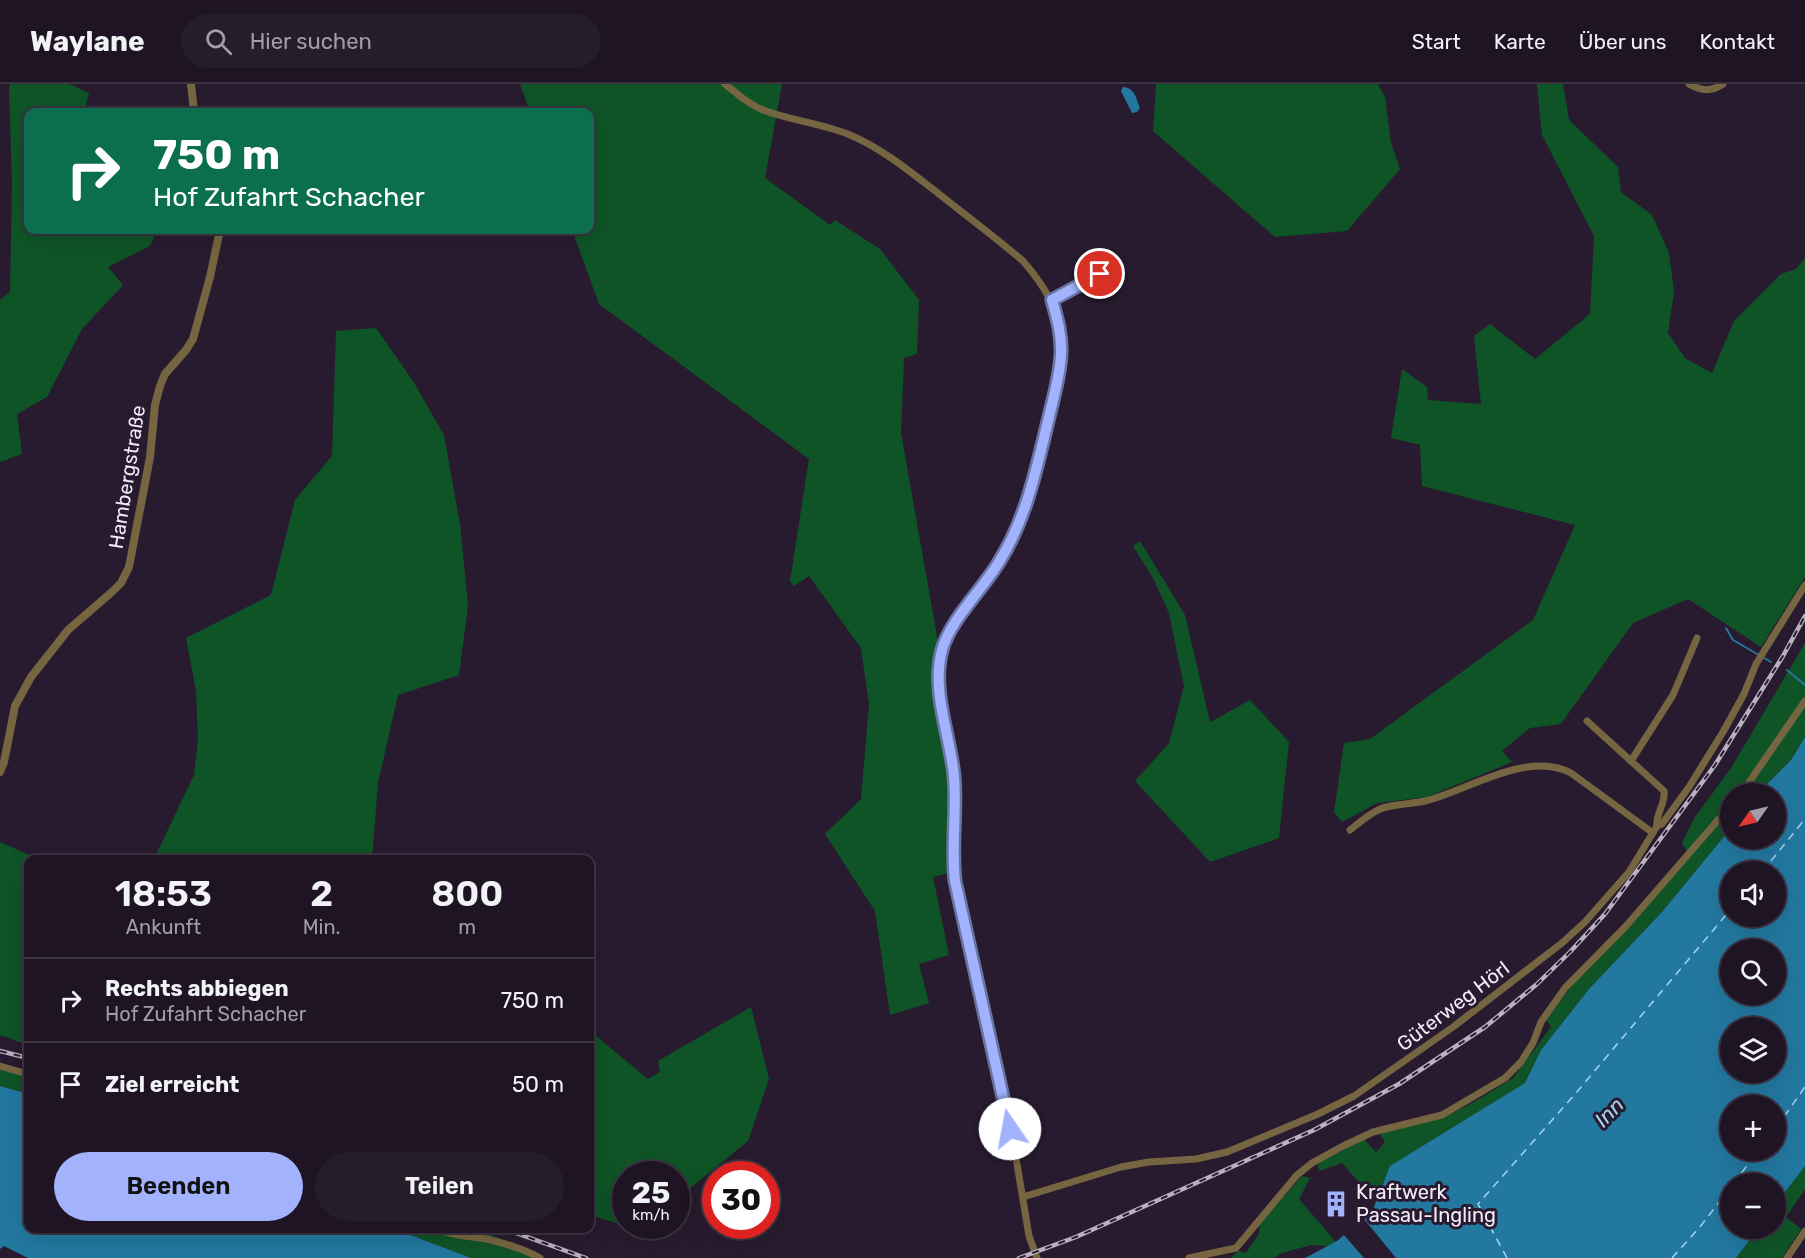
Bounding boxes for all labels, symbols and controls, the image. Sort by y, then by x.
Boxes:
search box [181,14,601,68]
text: Waylane [30,25,145,58]
icon: search [202,25,235,58]
text: Hier suchen [250,28,372,55]
text: Start [1412,29,1461,54]
text: Karte [1494,29,1546,54]
text: Über uns [1579,29,1667,54]
text: Kontakt [1700,29,1775,54]
text: 750 m [153,130,280,180]
icon: right [54,132,132,210]
text: Hof Zufahrt Schacher [153,181,425,213]
pin [1074,248,1125,299]
icon: arrive [1083,257,1116,290]
street label: Hambergstraße [104,404,150,550]
north arrow [1720,783,1786,849]
map controls [1720,783,1786,1239]
button: sound [1720,861,1786,927]
text: 18:53 [115,872,212,915]
text: 2 [310,872,333,915]
text: 800 [431,872,503,915]
text: Ankunft [126,915,201,939]
text: Min. [303,915,341,939]
text: m [458,915,476,939]
button: search [1720,939,1786,1005]
street label: Güterweg Hörl [1392,956,1514,1056]
text: Rechts abbiegen [105,975,289,1002]
icon: right [54,984,87,1017]
text: 750 m [501,987,564,1014]
text: Hof Zufahrt Schacher [105,1002,306,1026]
button: layers [1720,1017,1786,1083]
icon: arrive [54,1068,87,1101]
text: Ziel erreicht [105,1071,239,1098]
text: 50 m [512,1071,564,1098]
water label: Inn [1589,1092,1629,1132]
button: + [1720,1095,1786,1161]
position arrow [978,1097,1042,1161]
button: Beenden [54,1152,303,1221]
button: Teilen [315,1152,564,1221]
speed limit sign: 30 [702,1161,780,1239]
button: − [1720,1173,1786,1239]
text: 25 [632,1175,670,1211]
place label: Kraftwerk Passau-Ingling [1356,1180,1496,1227]
building icon: Kraftwerk Passau-Ingling [1321,1189,1351,1219]
text: km/h [632,1206,670,1224]

